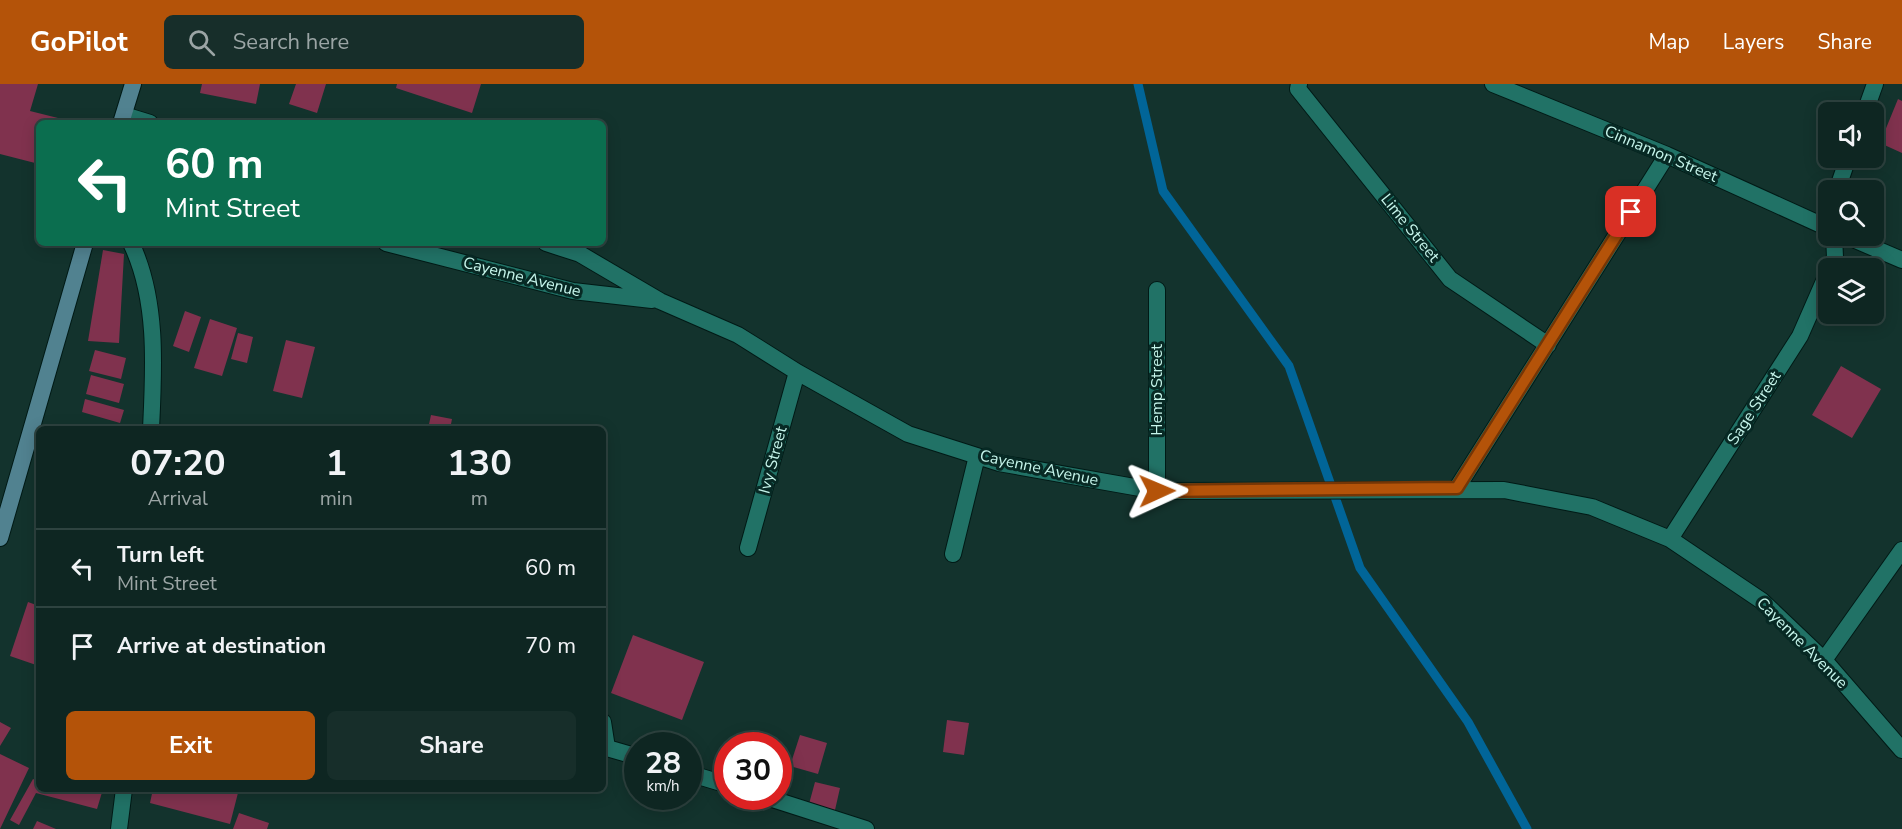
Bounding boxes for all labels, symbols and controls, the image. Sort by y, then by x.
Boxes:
search box [164,15,584,69]
text: GoPilot [30,23,128,61]
icon: search [185,26,218,59]
text: Search here [233,27,349,57]
text: Map [1648,28,1690,56]
text: Layers [1723,28,1784,56]
text: Share [1817,28,1872,56]
map controls [1818,102,1884,324]
button: sound [1818,102,1884,168]
street label: Cinnamon Street [1601,120,1721,188]
text: 60 m [165,136,264,193]
icon: left [66,144,144,222]
button: search [1818,180,1884,246]
pin [1605,186,1656,237]
street label: Lime Street [1376,189,1445,267]
text: Mint Street [165,190,300,227]
icon: arrive [1614,195,1647,228]
street label: Cayenne Avenue [461,252,583,302]
button: layers [1818,258,1884,324]
street label: Hemp Street [1146,344,1168,436]
street label: Sage Street [1722,366,1786,449]
street label: Ivy Street [753,424,793,496]
text: 07:20 [130,439,226,488]
text: 1 [325,439,347,488]
text: 130 [447,439,512,488]
street label: Cayenne Avenue [978,445,1100,491]
position arrow [1125,459,1189,523]
text: Arrival [148,485,208,512]
text: min [320,485,353,512]
text: m [471,485,488,512]
text: Turn left [117,540,204,570]
icon: left [66,552,99,585]
text: 60 m [525,553,576,583]
text: Mint Street [117,570,217,597]
street label: Cayenne Avenue [1752,593,1852,693]
icon: arrive [66,630,99,663]
text: Arrive at destination [117,631,326,661]
text: 70 m [525,631,576,661]
button: Exit [66,711,315,780]
button: Share [327,711,576,780]
speed limit sign: 30 [714,732,792,810]
text: 28 [645,743,681,784]
text: km/h [646,776,680,796]

